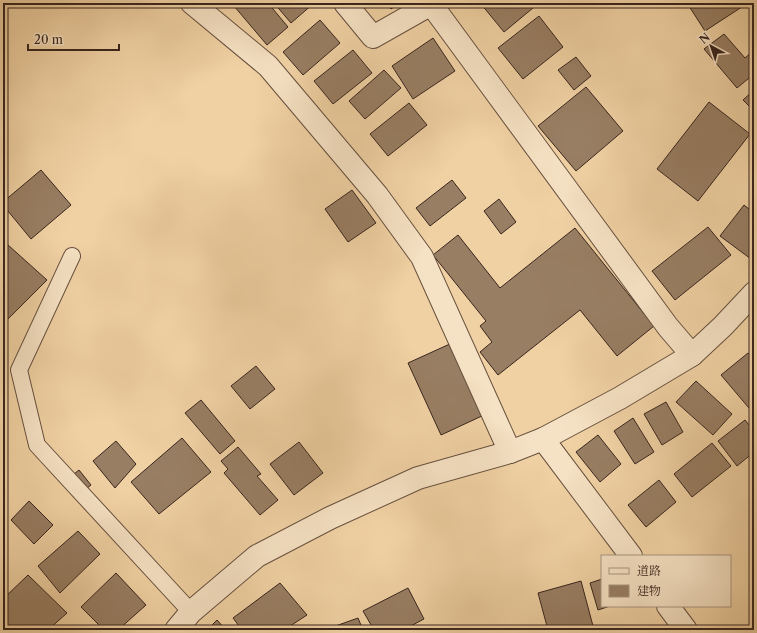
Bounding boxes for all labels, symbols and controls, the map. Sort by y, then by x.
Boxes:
scale bar [28,26,119,52]
north arrow [691,26,731,66]
text: N [696,30,713,47]
text: 20 m [34,32,63,47]
legend [601,555,731,607]
text: 道路 [637,563,661,578]
text: 建物 [637,583,661,598]

